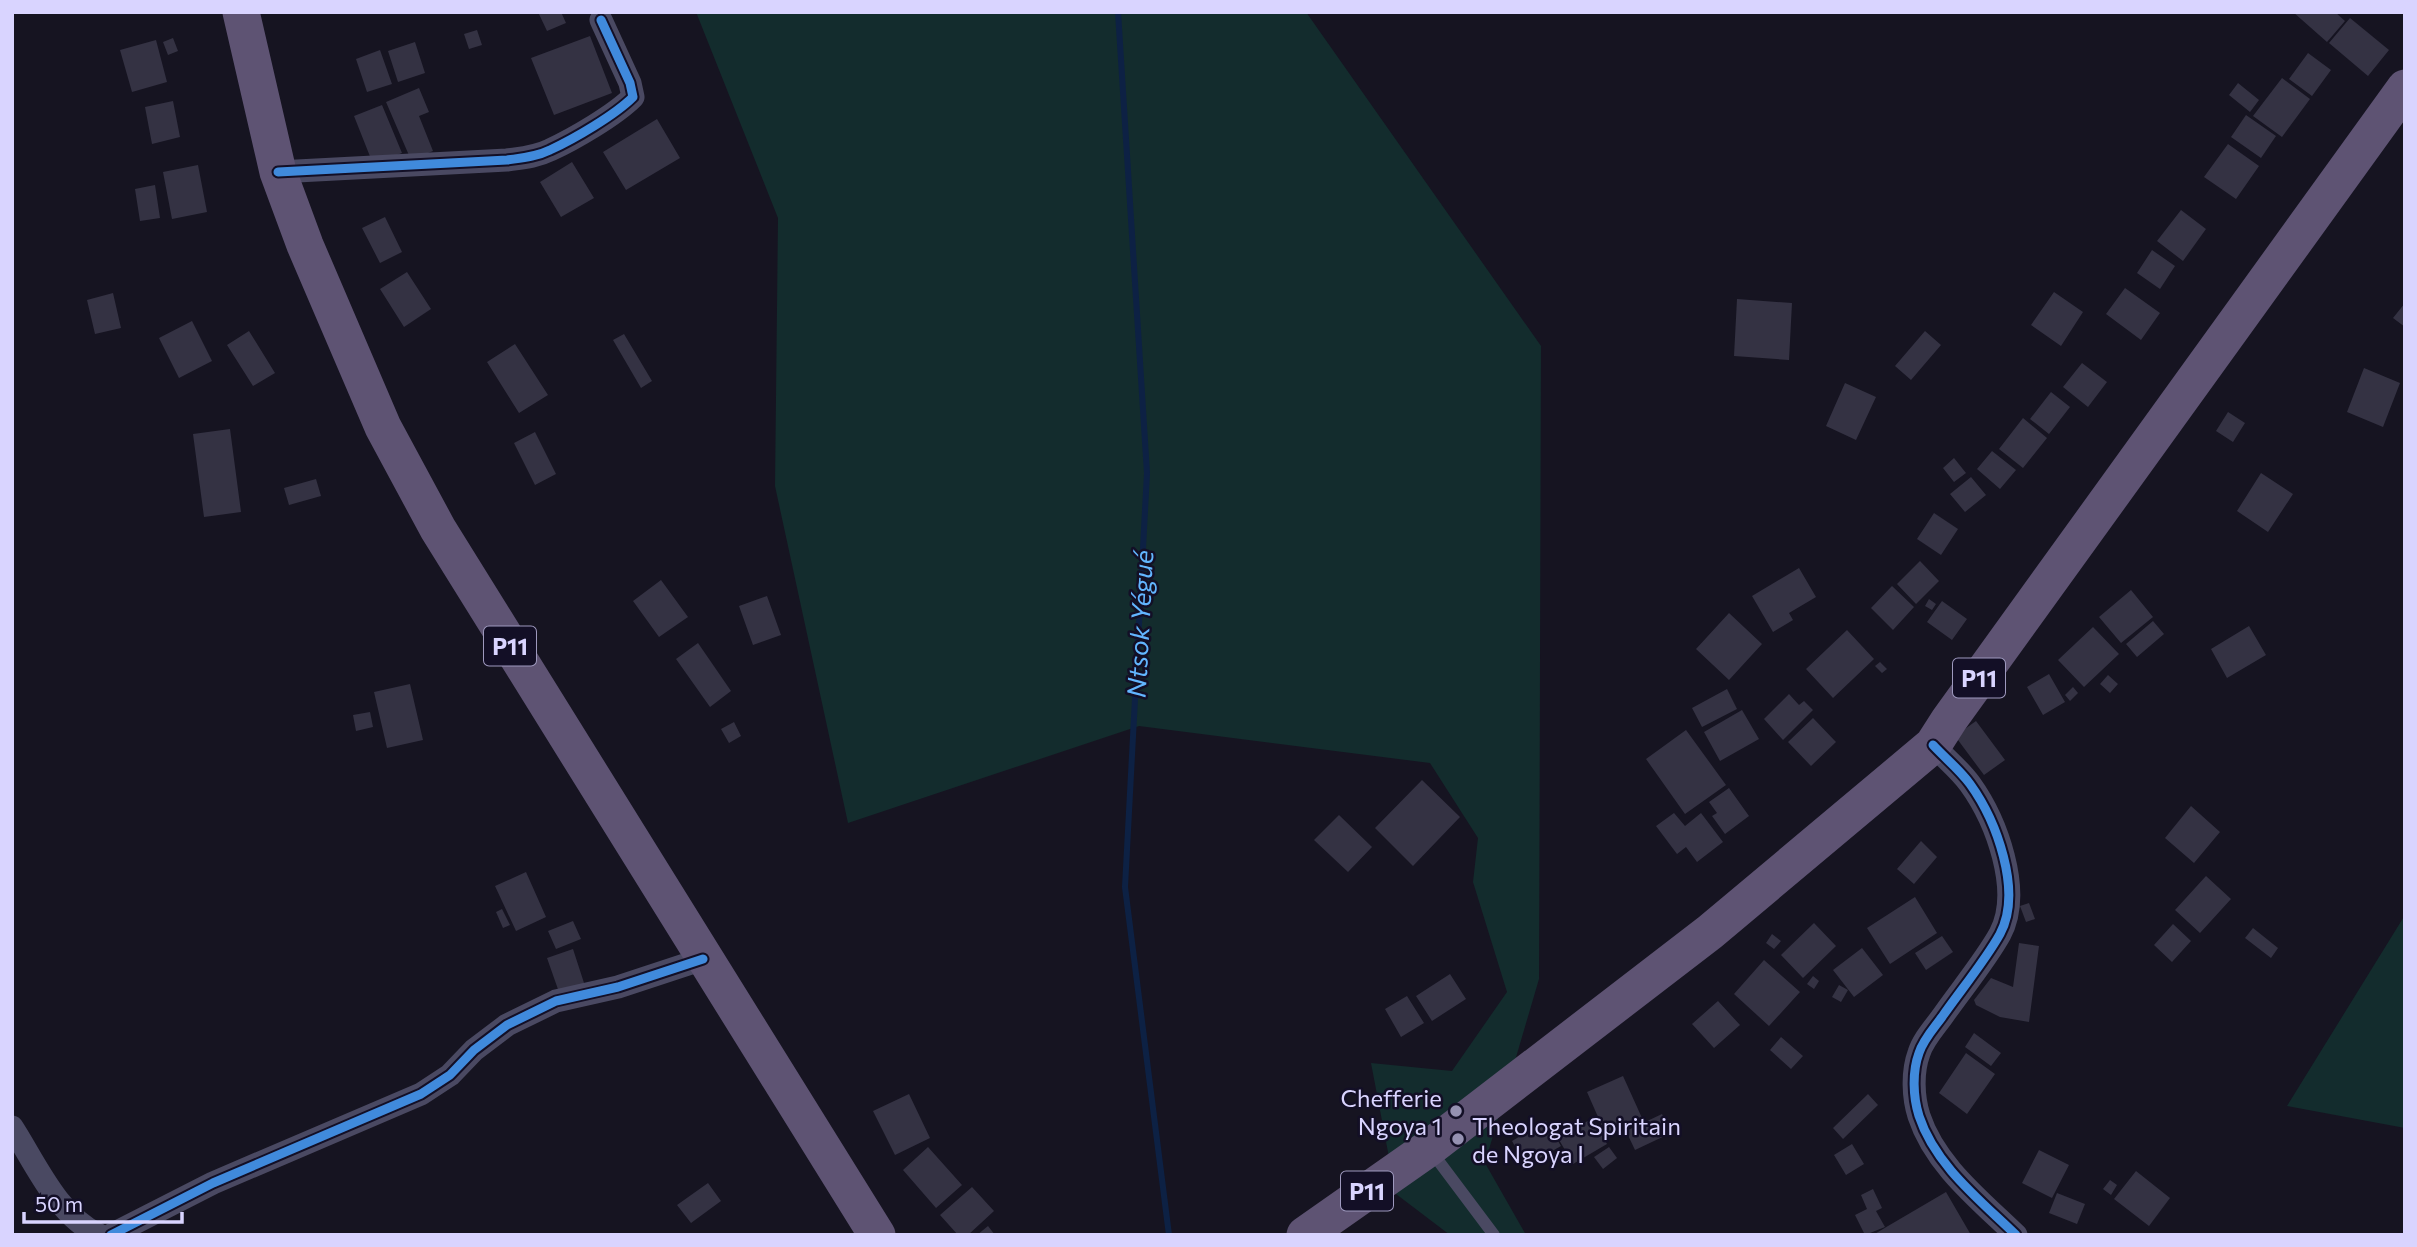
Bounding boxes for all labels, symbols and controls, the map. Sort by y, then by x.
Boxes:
water label: Ntsok Yégué [1120,548,1158,698]
road number: P11 [484,626,536,666]
road number: P11 [1953,658,2005,698]
place label: Chefferie Ngoya 1 [1340,1083,1442,1140]
marker: Chefferie Ngoya 1 [1448,1103,1464,1119]
place label: Theologat Spiritain de Ngoya I [1472,1111,1681,1168]
marker: Theologat Spiritain de Ngoya I [1450,1131,1466,1147]
road number: P11 [1341,1172,1393,1210]
scale bar [24,1180,182,1224]
text: 50 m [35,1191,83,1216]

